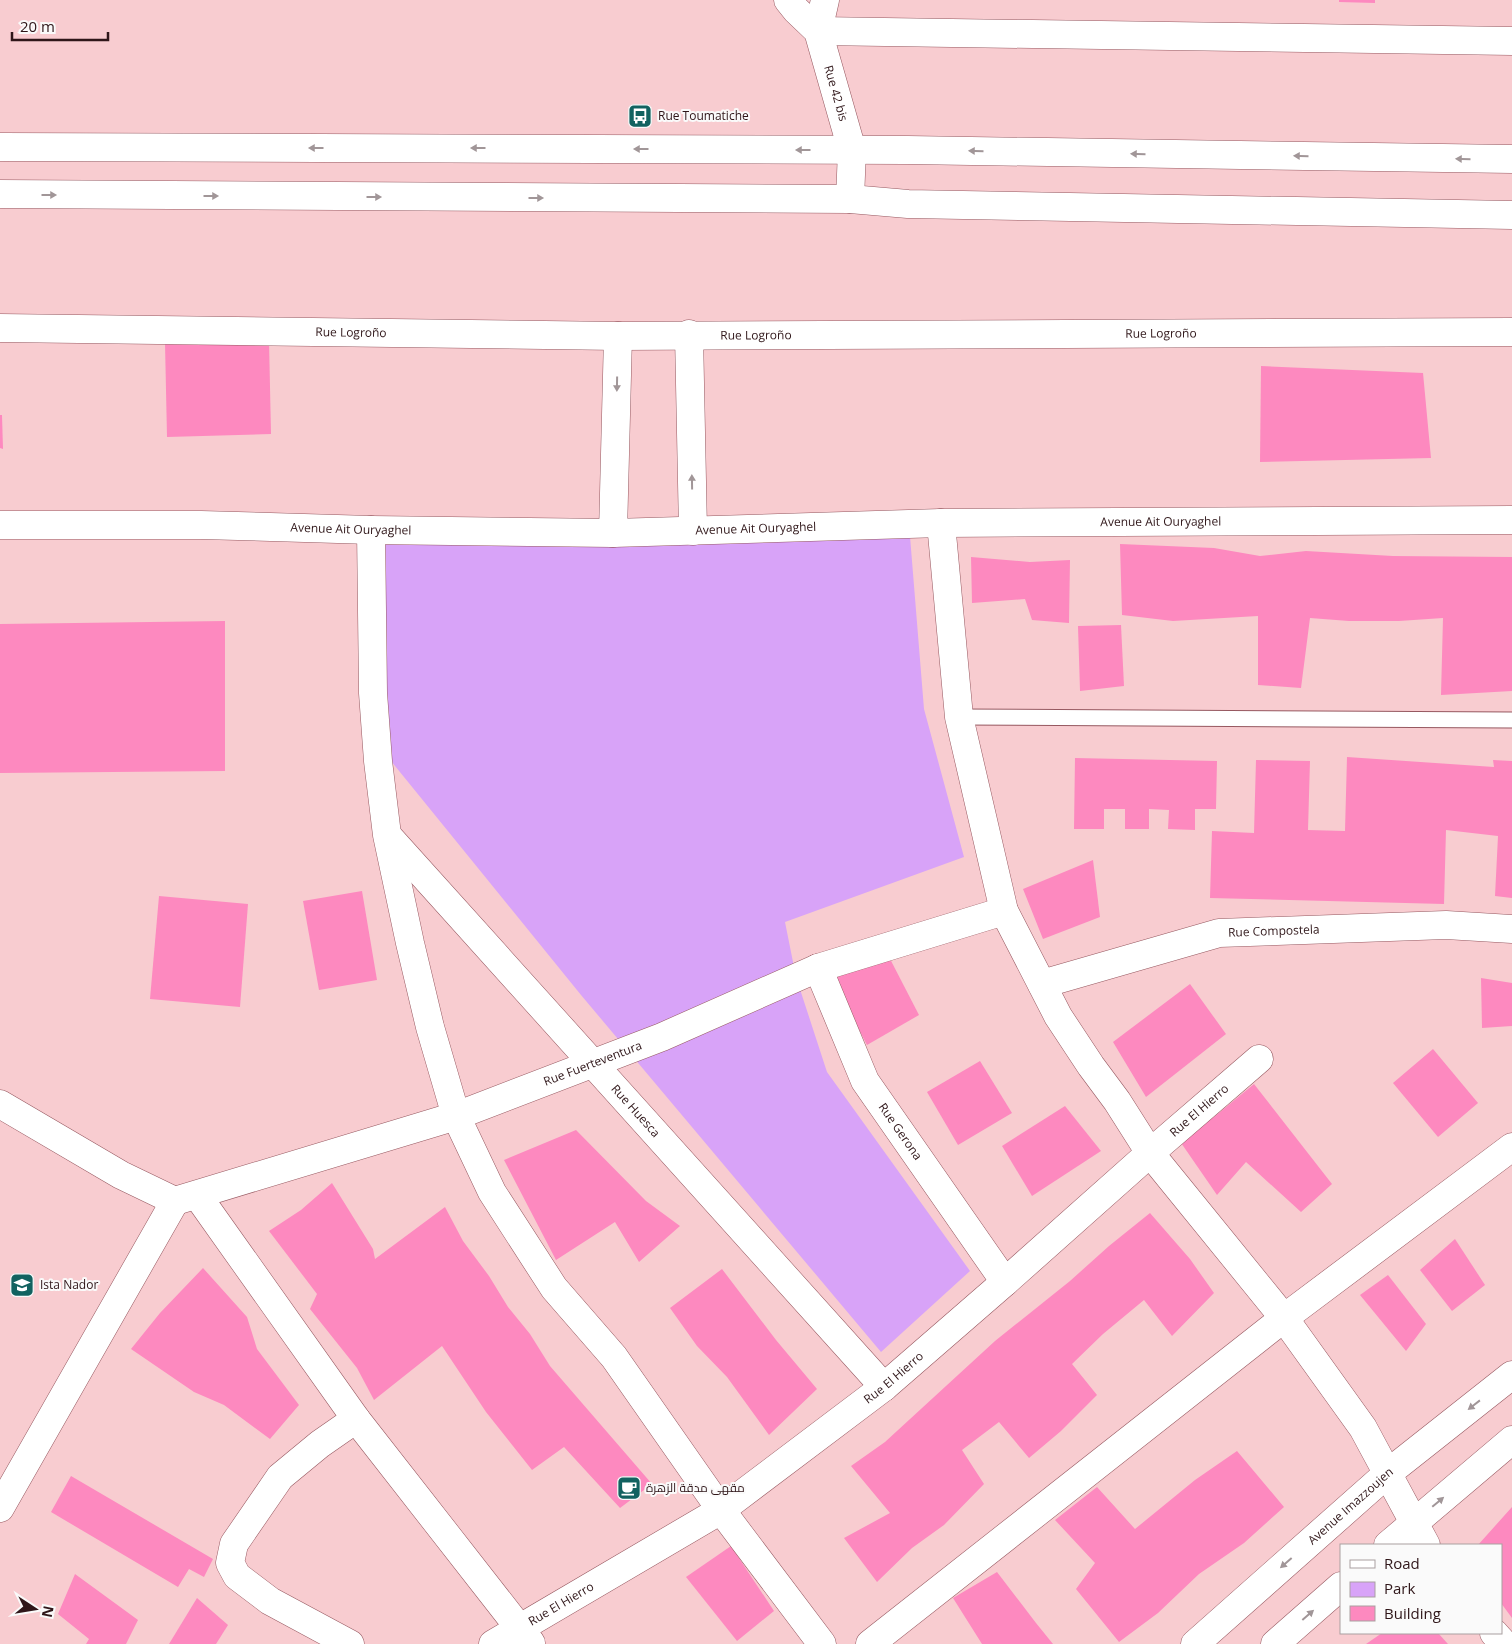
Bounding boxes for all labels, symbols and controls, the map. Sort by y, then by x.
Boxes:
scale bar [12,10,109,42]
text: 20 m [20,16,55,36]
street label: Rue 42 bis [820,63,852,123]
bus stop icon: Rue Toumatiche [627,103,653,129]
place label: Rue Toumatiche [658,107,749,124]
one-way arrow [307,144,323,152]
one-way arrow [470,144,486,152]
one-way arrow [632,145,648,153]
one-way arrow [795,146,811,154]
one-way arrow [968,147,984,155]
one-way arrow [1130,150,1146,158]
one-way arrow [1293,152,1309,160]
one-way arrow [1455,154,1471,162]
one-way arrow [41,191,57,199]
one-way arrow [203,192,219,200]
one-way arrow [366,193,382,201]
one-way arrow [528,194,544,202]
street label: Rue Logroño [315,323,387,341]
street label: Rue Logroño [1125,324,1197,342]
street label: Rue Logroño [720,326,792,344]
one-way arrow [612,377,620,393]
one-way arrow [688,474,696,490]
street label: Avenue Ait Ouryaghel [1100,513,1221,530]
street label: Avenue Ait Ouryaghel [695,518,817,538]
street label: Avenue Ait Ouryaghel [290,519,411,539]
street label: Rue Compostela [1228,920,1320,941]
street label: Rue Fuerteventura [541,1037,644,1090]
street label: Rue El Hierro [1166,1080,1232,1140]
street label: Rue Huesca [608,1081,664,1141]
street label: Rue Gerona [875,1099,927,1163]
school or university icon: Ista Nador [9,1272,35,1298]
place label: Ista Nador [40,1276,98,1293]
street label: Rue El Hierro [860,1347,927,1407]
one-way arrow [1467,1400,1481,1410]
street label: Avenue Imazzoujen [1304,1463,1397,1548]
cafe icon: مقهى مدقة الزهرة [616,1475,642,1501]
place label: مقهى مدقة الزهرة [646,1479,745,1496]
one-way arrow [1432,1497,1444,1508]
legend [1340,1544,1502,1634]
text: Road [1384,1553,1420,1573]
one-way arrow [1280,1557,1292,1568]
street label: Rue El Hierro [525,1578,597,1629]
text: Park [1384,1578,1415,1598]
north arrow [10,1584,60,1634]
text: Building [1384,1603,1441,1623]
text: N [38,1604,59,1619]
one-way arrow [1301,1609,1313,1621]

